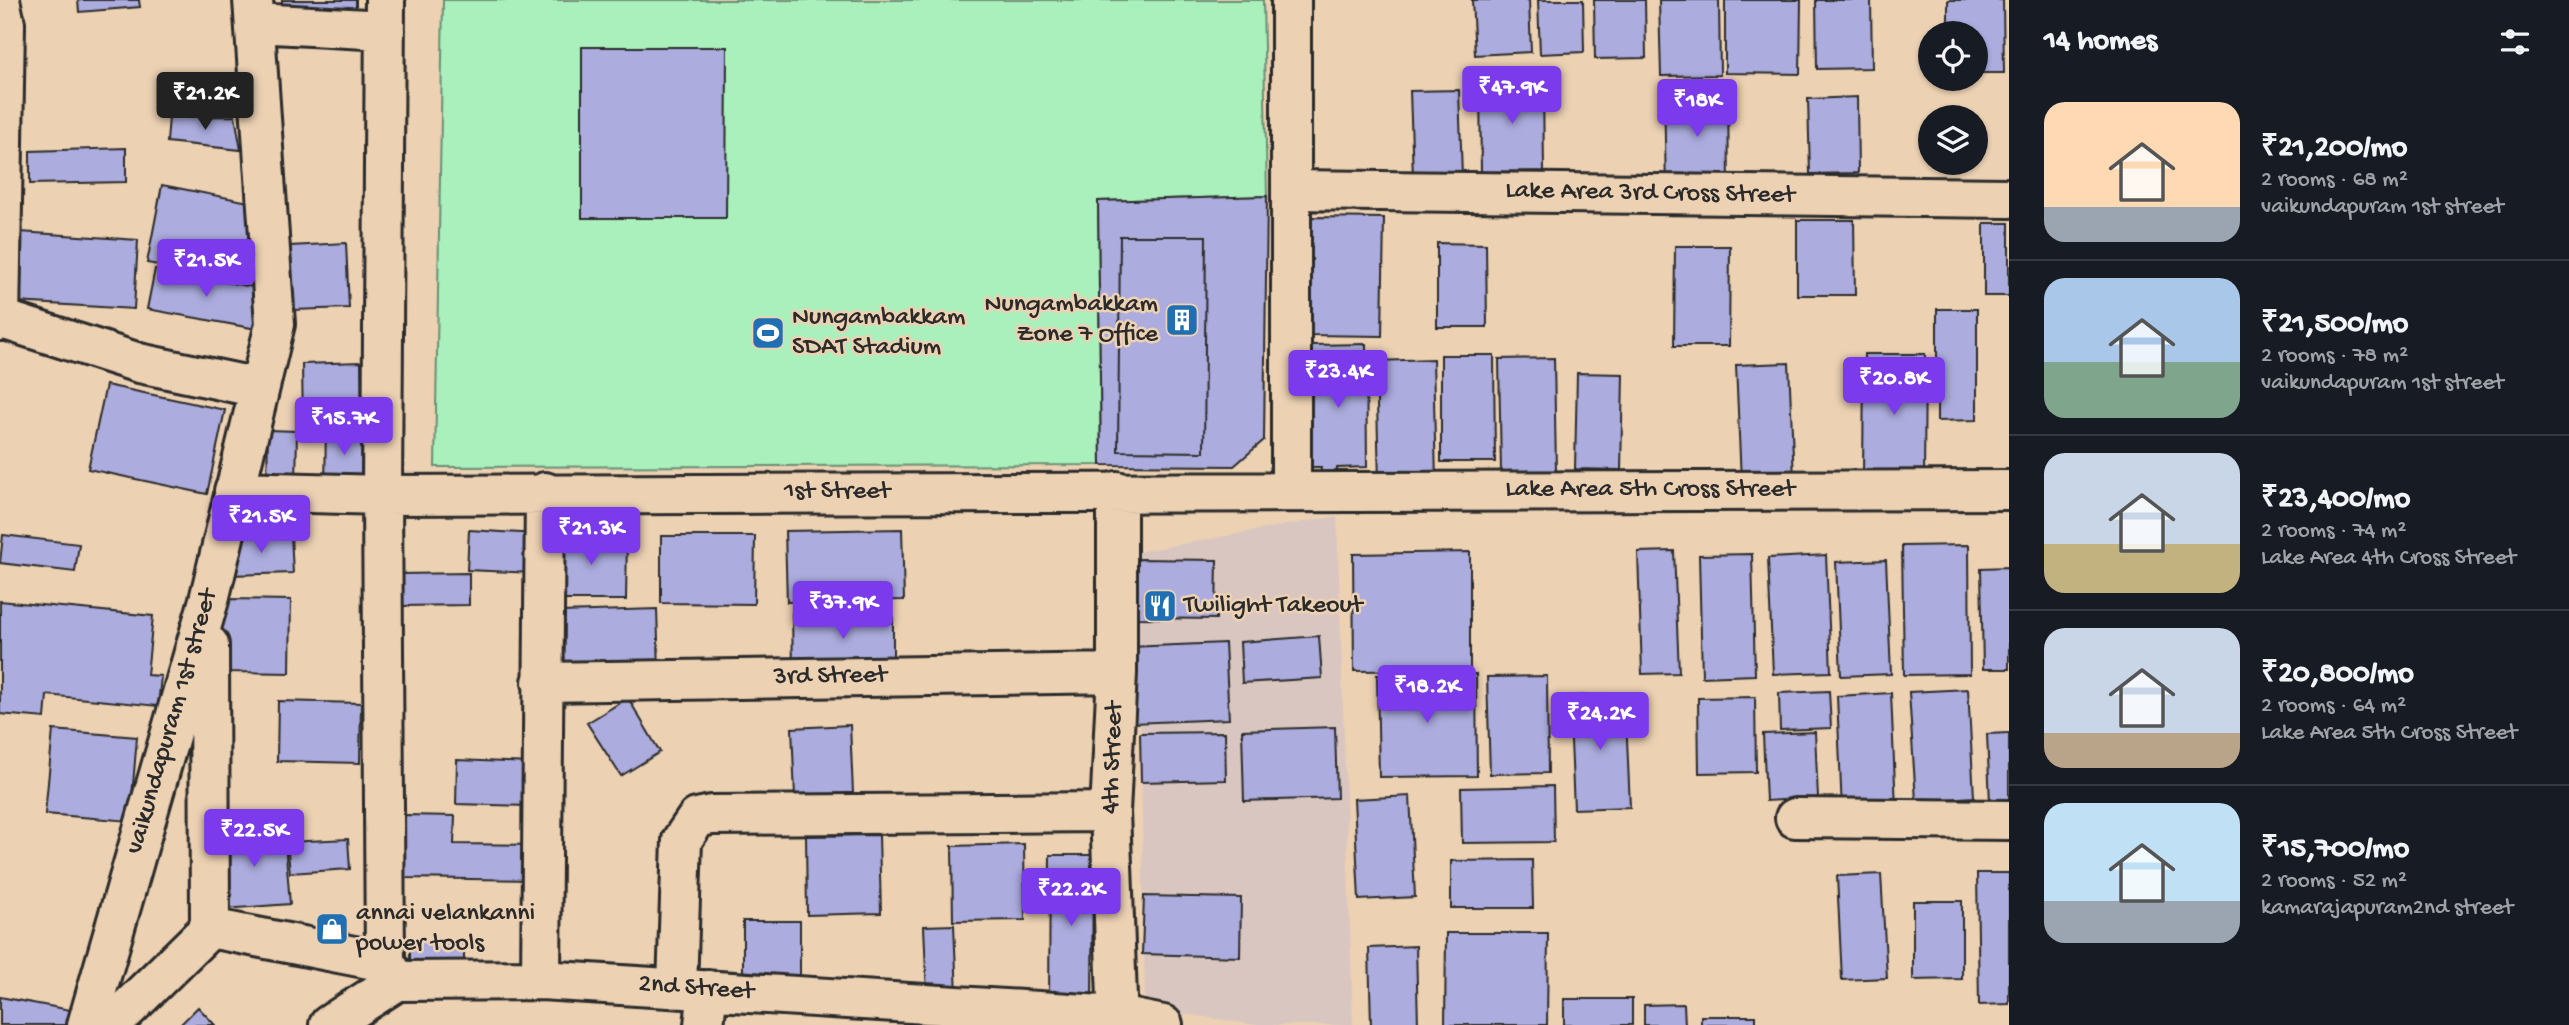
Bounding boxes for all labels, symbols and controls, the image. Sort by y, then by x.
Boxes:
map controls [1918,21,1988,175]
button: locate [1918,21,1988,91]
icon: filters [2496,23,2534,61]
text: 14 homes [2044,25,2157,60]
pin: ₹47.9K [1455,66,1569,126]
pin: ₹21.2K [148,72,262,132]
text: ₹47.9K [1478,75,1546,102]
pin: ₹18K [1656,80,1738,139]
text: ₹21.2K [173,81,237,108]
text: ₹18K [1673,88,1721,115]
button: layers [1918,105,1988,175]
icon: home [2100,130,2184,214]
text: ₹21,200/mo [2261,132,2407,167]
text: 2 rooms · 68 m² [2261,167,2408,194]
street label: Lake Area 3rd Cross Street [1505,176,1797,212]
text: vaikundapuram 1st street [2261,194,2504,221]
pin: ₹21.5K [149,240,263,299]
text: ₹21.5K [173,248,239,275]
place label: Nungambakkam Zone 7 Office [985,290,1159,351]
building icon: Nungambakkam Zone 7 Office [1163,301,1201,339]
place label: Nungambakkam SDAT Stadium [792,303,965,364]
icon: home [2100,306,2184,390]
text: ₹21,500/mo [2261,308,2408,343]
sports icon: Nungambakkam SDAT Stadium [749,314,787,352]
text: 2 rooms · 78 m² [2261,343,2408,370]
pin: ₹23.4K [1281,350,1395,410]
pin: ₹20.8K [1837,358,1951,417]
text: ₹23.4K [1304,359,1372,386]
text: ₹20.8K [1859,366,1929,393]
text: vaikundapuram 1st street [2261,370,2504,397]
pin: ₹15.7K [287,398,401,457]
text: ₹15.7K [311,406,377,433]
street label: Lake Area 5th Cross Street [1505,475,1797,506]
street label: 1st Street [783,477,892,508]
icon: home [2100,481,2184,565]
text: ₹23,400/mo [2261,483,2410,518]
pin: ₹21.5K [204,496,318,555]
text: ₹21.5K [228,504,294,531]
pin: ₹21.3K [534,508,648,567]
text: ₹21.3K [558,516,624,543]
text: 2 rooms · 74 m² [2261,518,2406,545]
text: Lake Area 4th Cross Street [2261,545,2516,572]
pin: ₹37.9K [786,582,900,641]
street label: vaikundapuram 1st street [120,584,226,858]
restaurant icon: Twilight Takeout [1141,587,1179,625]
text: ₹37.9K [809,590,877,617]
place label: Twilight Takeout [1182,591,1365,622]
icon: home [2100,656,2184,740]
text: ₹20,800/mo [2261,658,2414,693]
street label: 3rd Street [772,660,889,694]
pin: ₹18.2K [1370,666,1484,725]
text: ₹18.2K [1394,674,1460,701]
pin: ₹24.2K [1543,692,1657,752]
text: 2 rooms · 64 m² [2261,693,2406,720]
street label: 4th Street [1097,699,1132,815]
text: ₹24.2K [1567,701,1633,728]
text: Lake Area 5th Cross Street [2261,720,2517,747]
pin: ₹22.5K [197,810,311,869]
text: ₹22.5K [220,818,288,845]
icon: home [2100,831,2184,915]
text: ₹15,700/mo [2261,833,2409,868]
text: 2 rooms · 52 m² [2261,868,2407,895]
pin: ₹22.2K [1014,869,1128,928]
text: ₹22.2K [1038,877,1104,904]
text: kamarajapuram2nd street [2261,895,2513,922]
place label: annai velankanni power tools [355,899,535,960]
shop icon: annai velankanni power tools [313,910,351,948]
street label: 2nd Street [637,969,757,1009]

